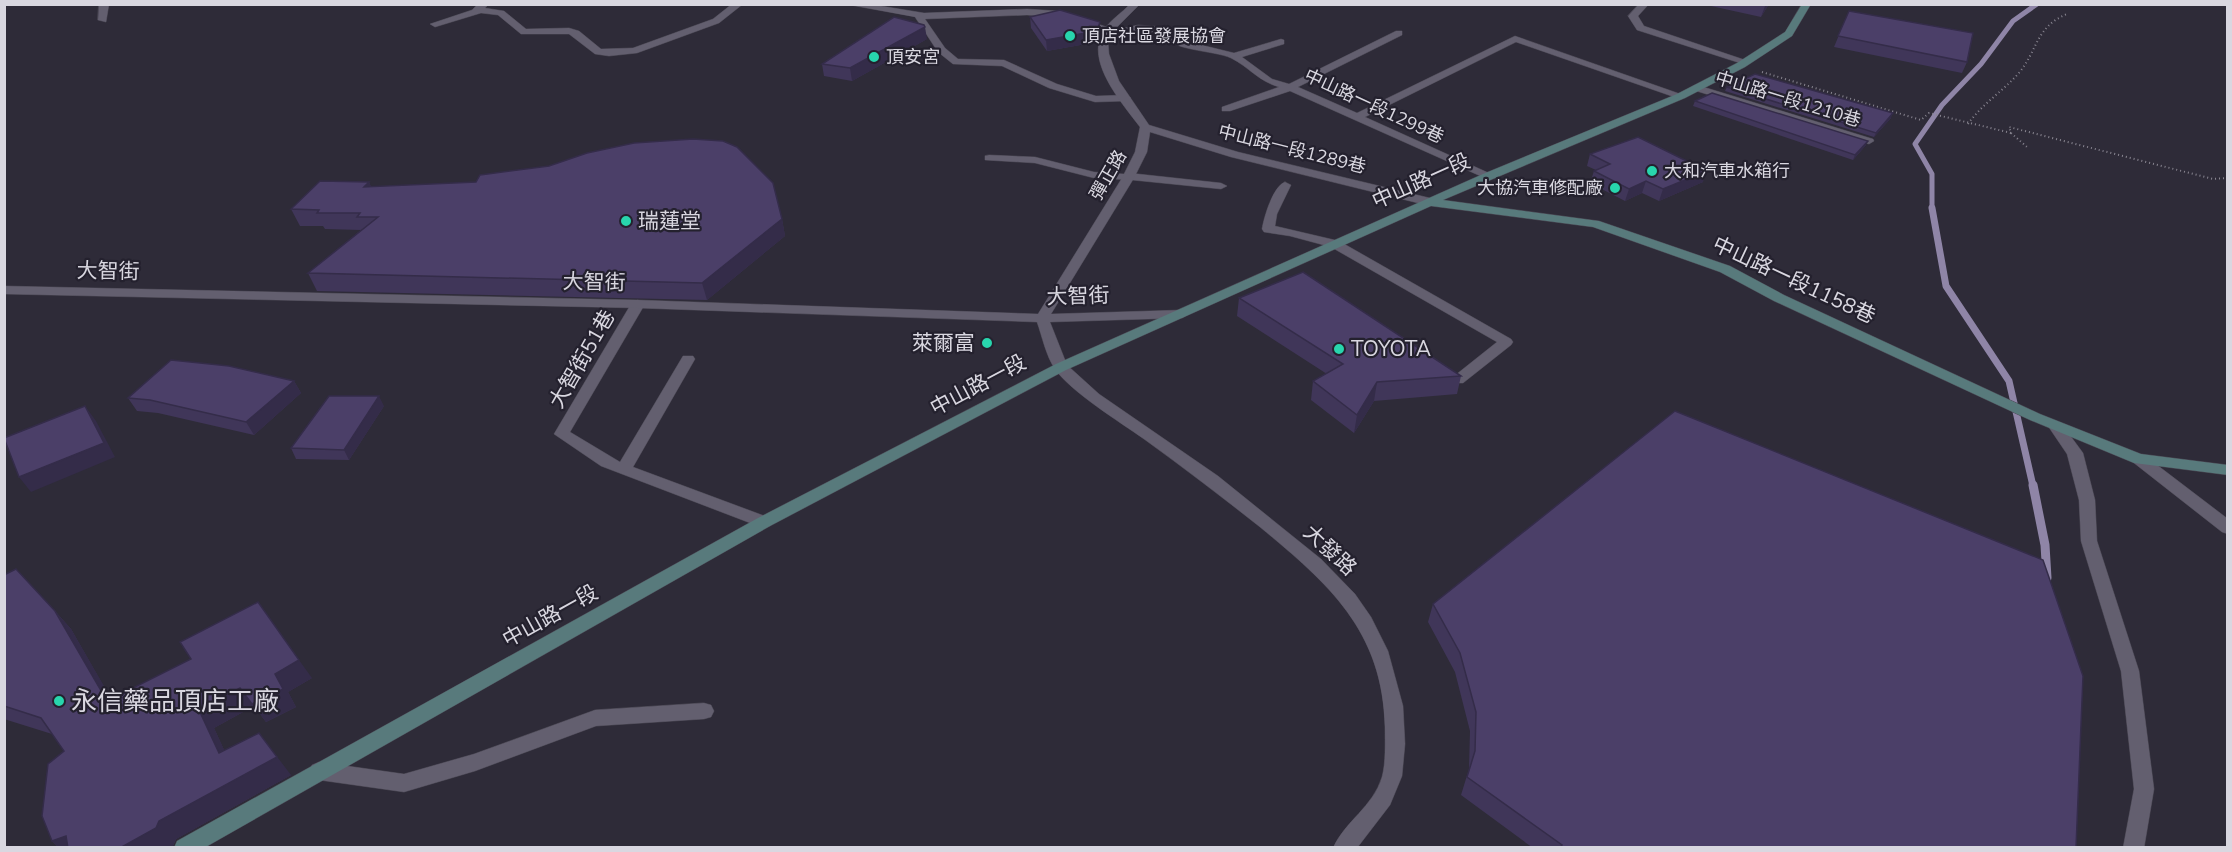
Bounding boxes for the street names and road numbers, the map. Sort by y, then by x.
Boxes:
street label: 中山路一段1299巷 [1300,63,1448,149]
street label: 中山路一段1210巷 [1712,65,1864,133]
street label: 中山路一段1289巷 [1216,119,1368,179]
street label: 彈正路 [1084,146,1132,204]
street label: 中山路一段 [1367,147,1475,215]
street label: 中山路一段1158巷 [1708,230,1880,330]
street label: 大智街 [76,256,140,286]
street label: 大智街 [562,267,626,297]
street label: 大智街 [1046,281,1110,311]
street label: 大智街51巷 [543,305,621,413]
street label: 中山路一段 [925,348,1031,422]
street label: 大發路 [1297,518,1363,582]
street label: 中山路一段 [497,578,603,654]

